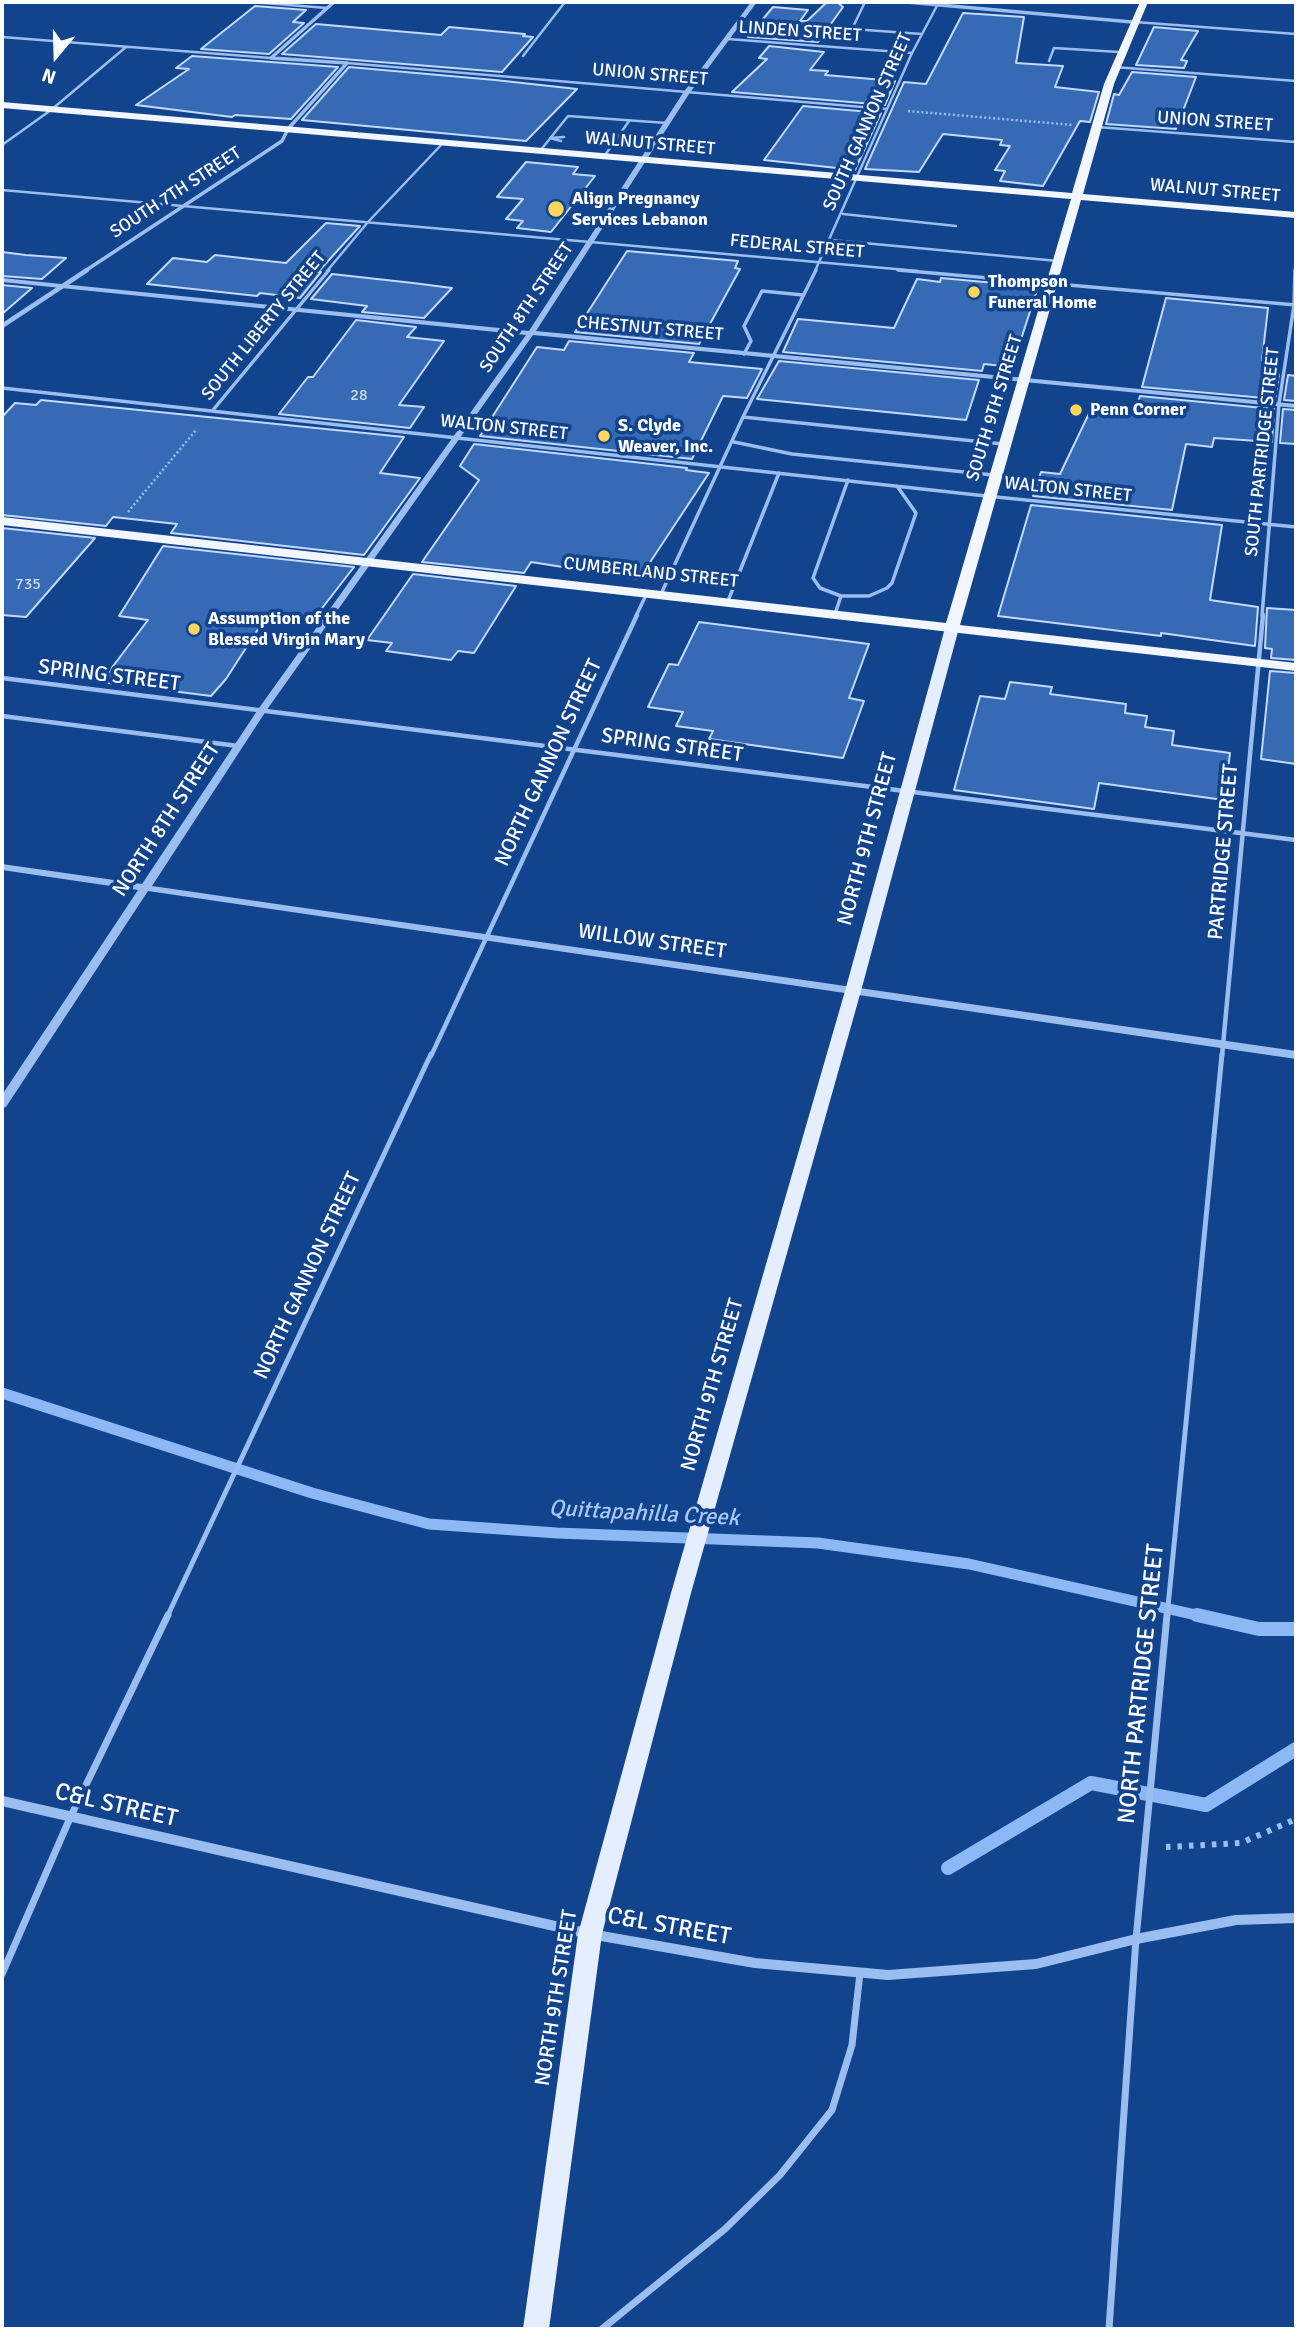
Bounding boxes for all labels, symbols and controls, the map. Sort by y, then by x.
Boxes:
street label: LINDEN STREET [738,17,862,47]
north arrow [21,21,91,91]
street label: SOUTH GANNON STREET [819,30,917,214]
street label: UNION STREET [591,59,709,91]
text: N [39,62,59,89]
street label: UNION STREET [1156,107,1274,137]
street label: WALNUT STREET [584,128,716,160]
street label: SOUTH 7TH STREET [106,143,246,243]
street label: WALNUT STREET [1149,175,1281,207]
place label: Align Pregnancy Services Lebanon [572,188,708,230]
marker: Align Pregnancy Services Lebanon [546,199,566,219]
street label: FEDERAL STREET [729,230,865,264]
street label: SOUTH 8TH STREET [476,239,578,377]
street label: SOUTH LIBERTY STREET [197,247,331,405]
place label: Thompson Funeral Home [988,271,1097,314]
marker: Thompson Funeral Home [966,284,982,300]
street label: CHESTNUT STREET [576,312,724,346]
street label: SOUTH 9TH STREET [962,332,1028,484]
street label: SOUTH PARTRIDGE STREET [1241,346,1285,558]
house number: 28 [350,386,368,406]
place label: Penn Corner [1090,399,1186,421]
marker: Penn Corner [1068,402,1084,418]
street label: WALTON STREET [439,411,569,445]
place label: S. Clyde Weaver, Inc. [618,415,713,458]
marker: S. Clyde Weaver, Inc. [596,428,612,444]
street label: WALTON STREET [1003,473,1133,507]
street label: CUMBERLAND STREET [562,553,740,593]
house number: 735 [15,575,41,595]
place label: Assumption of the Blessed Virgin Mary [208,608,365,650]
marker: Assumption of the Blessed Virgin Mary [186,621,202,637]
street label: SPRING STREET [37,655,181,697]
street label: NORTH GANNON STREET [490,656,608,870]
street label: SPRING STREET [599,724,745,768]
street label: NORTH 8TH STREET [108,738,226,902]
street label: NORTH 9TH STREET [833,750,903,928]
street label: PARTRIDGE STREET [1204,763,1244,941]
street label: WILLOW STREET [576,919,728,965]
street label: NORTH GANNON STREET [249,1169,367,1383]
street label: NORTH 9TH STREET [676,1296,750,1474]
water label: Quittapahilla Creek [548,1495,740,1533]
street label: NORTH PARTRIDGE STREET [1113,1543,1171,1825]
street label: C&L STREET [52,1778,180,1834]
street label: C&L STREET [605,1902,733,1952]
street label: NORTH 9TH STREET [531,1908,583,2088]

